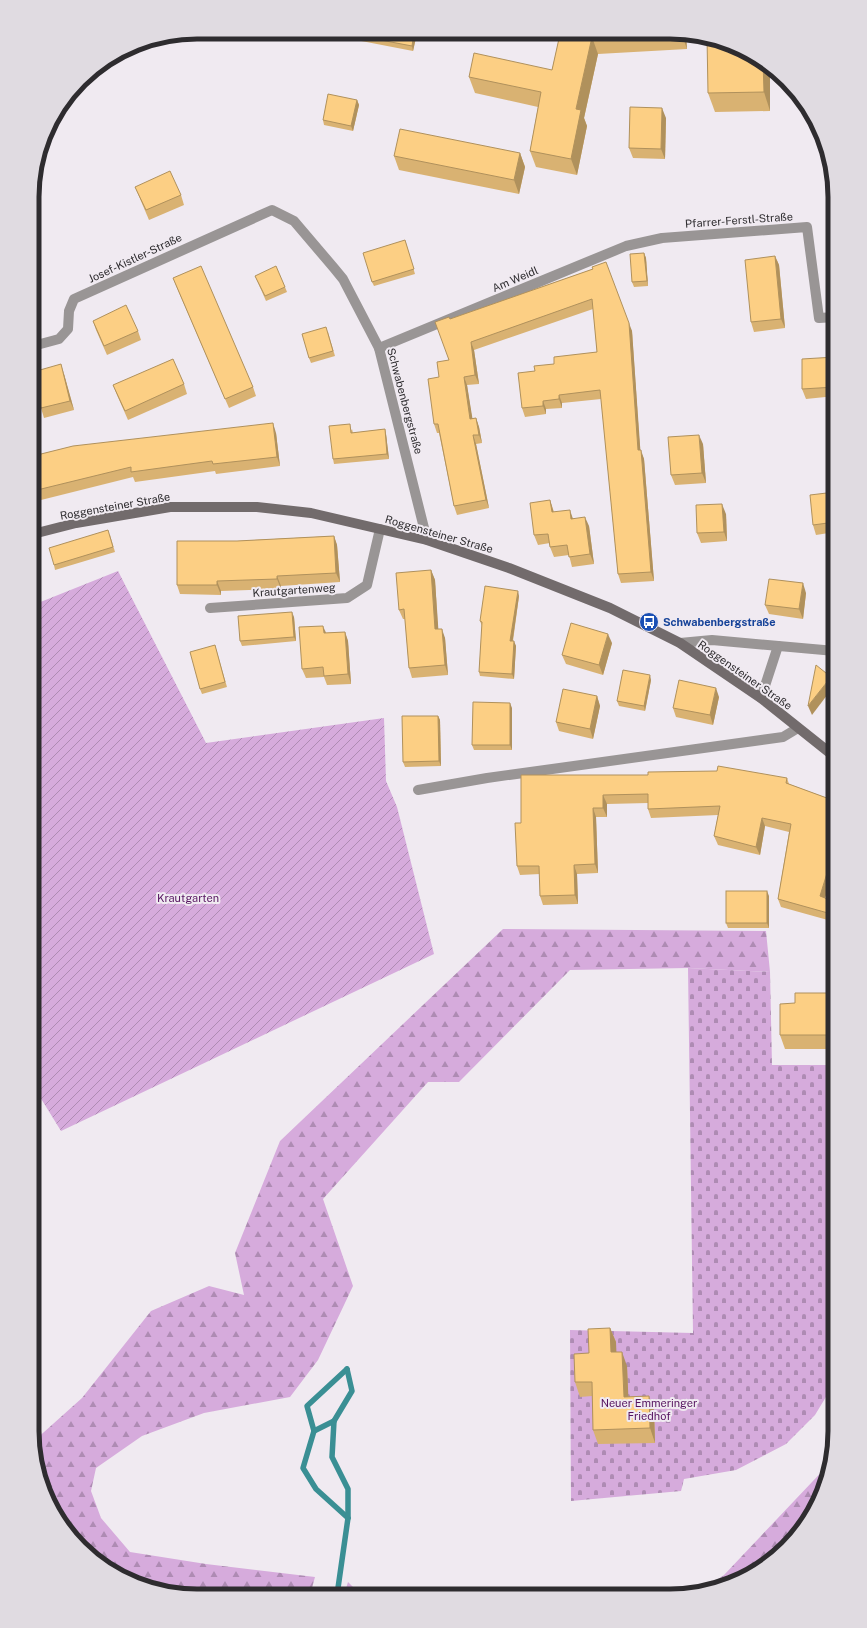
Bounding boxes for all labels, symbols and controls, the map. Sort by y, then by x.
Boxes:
street label: Pfarrer-Ferstl-Straße [685,210,793,230]
street label: Josef-Kistler-Straße [86,231,184,285]
street label: Am Weidl [490,264,540,294]
street label: Schwabenbergstraße [385,347,425,455]
street label: Roggensteiner Straße [59,490,171,522]
street label: Roggensteiner Straße [384,513,494,555]
street label: Krautgartenweg [252,581,336,599]
bus stop icon: Schwabenbergstraße [638,611,660,633]
place label: Schwabenbergstraße [663,616,776,628]
street label: Roggensteiner Straße [696,638,794,712]
park label: Krautgarten [157,892,219,904]
park label: Neuer Emmeringer Friedhof [601,1397,697,1422]

